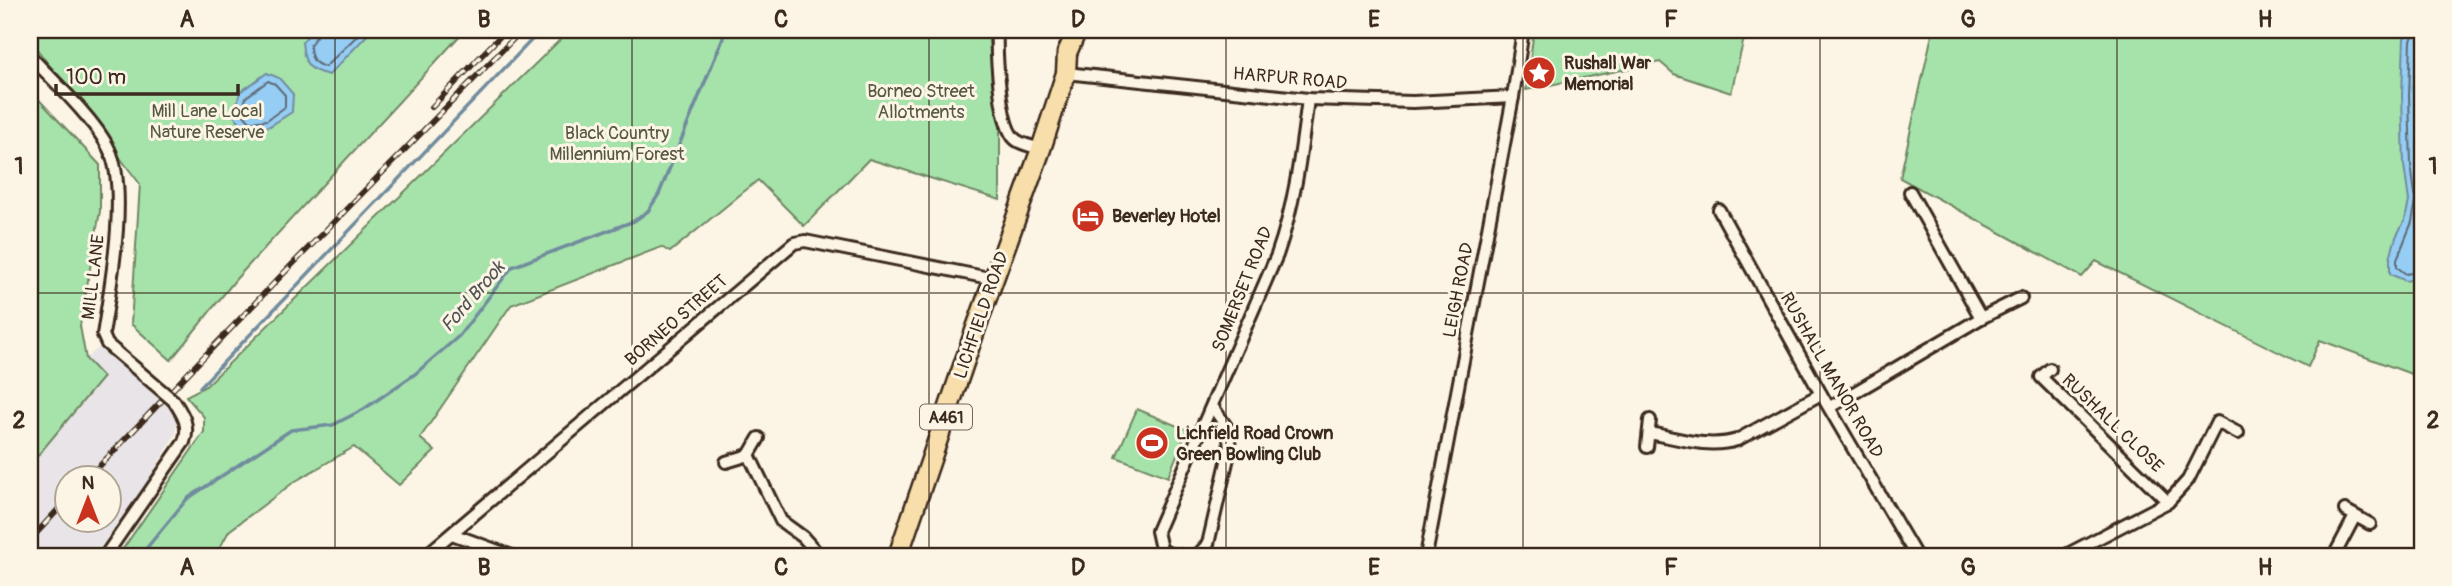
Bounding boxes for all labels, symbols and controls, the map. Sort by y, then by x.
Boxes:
text: A [180,5,195,34]
text: B [477,5,491,34]
text: C [774,5,788,34]
text: D [1071,5,1085,34]
text: E [1368,5,1380,34]
text: F [1664,5,1678,34]
text: G [1960,5,1976,34]
text: H [2258,5,2272,34]
scale bar [56,52,238,96]
place label: Rushall War Memorial [1564,52,1652,96]
place icon: Rushall War Memorial [1520,54,1558,92]
street label: HARPUR ROAD [1232,62,1348,95]
text: 100 m [66,64,126,91]
park label: Borneo Street Allotments [867,80,976,124]
park label: Mill Lane Local Nature Reserve [150,100,265,144]
park label: Black Country Millennium Forest [549,122,685,166]
text: 1 [15,152,24,181]
text: 1 [2429,152,2438,181]
hotel icon: Beverley Hotel [1069,197,1107,235]
place label: Beverley Hotel [1112,205,1221,228]
street label: SOMERSET ROAD [1207,223,1278,355]
street label: MILL LANE [77,233,110,321]
street label: LEIGH ROAD [1438,241,1479,340]
street label: LICHFIELD ROAD [949,248,1014,382]
water label: Ford Brook [435,255,511,337]
street label: BORNEO STREET [620,270,732,371]
street label: RUSHALL MANOR ROAD [1775,288,1888,462]
street label: RUSHALL CLOSE [2057,369,2168,478]
road number: A461 [920,404,972,430]
text: 2 [13,406,26,435]
text: 2 [2427,406,2440,435]
place label: Lichfield Road Crown Green Bowling Club [1176,422,1334,466]
sports icon: Lichfield Road Crown Green Bowling Club [1133,424,1171,462]
north arrow [52,463,122,534]
text: N [82,471,95,495]
text: A [180,553,195,582]
text: B [477,553,491,582]
text: C [774,553,788,582]
text: D [1071,553,1085,582]
text: E [1368,553,1380,582]
text: F [1664,553,1678,582]
text: G [1960,553,1976,582]
text: H [2258,553,2272,582]

